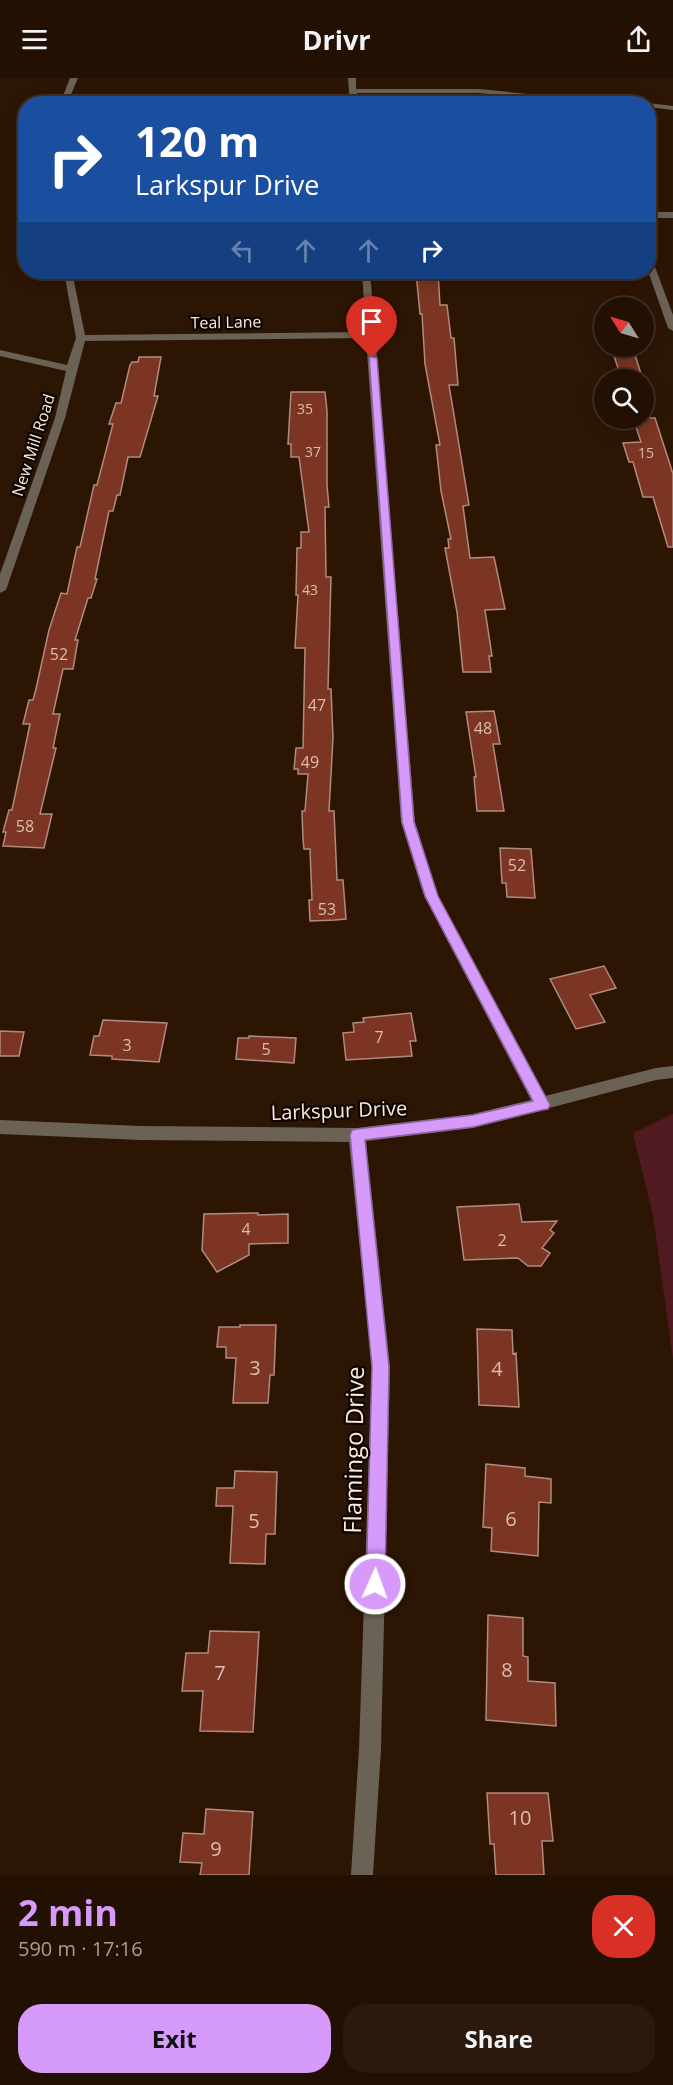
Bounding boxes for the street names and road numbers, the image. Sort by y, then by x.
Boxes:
street label: Teal Lane [190,310,262,334]
street label: New Mill Road [6,391,60,499]
street label: Larkspur Drive [270,1094,408,1126]
street label: Flamingo Drive [335,1366,371,1534]

